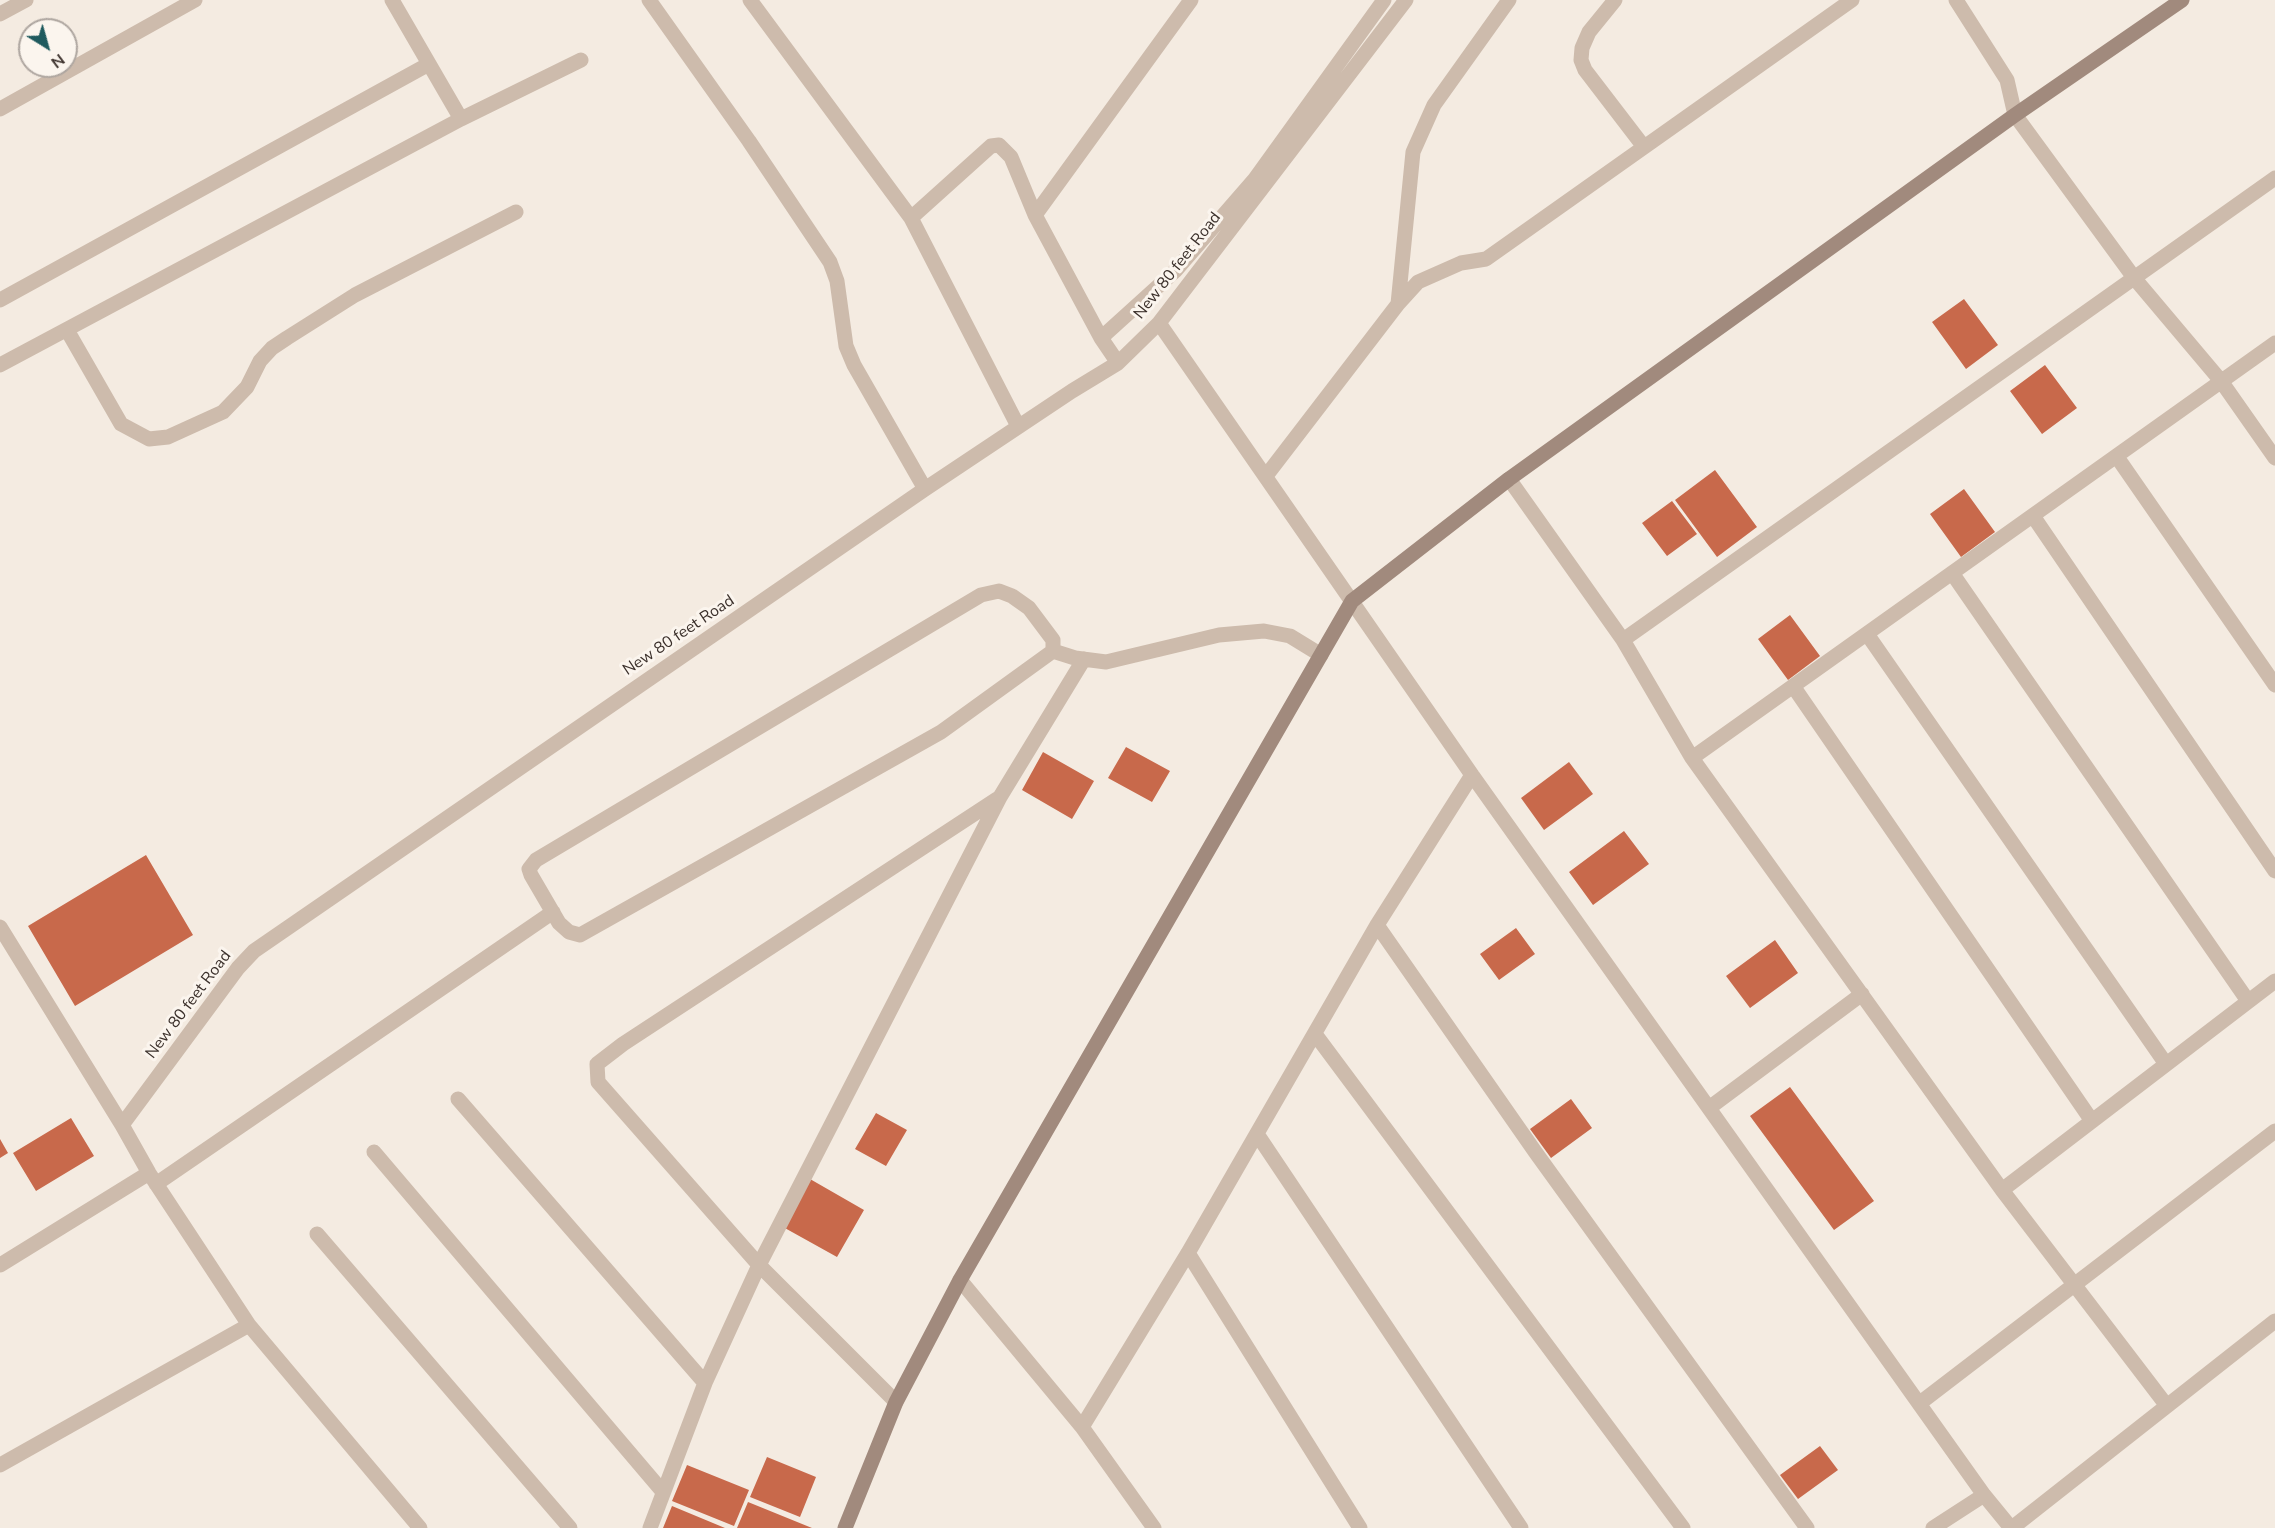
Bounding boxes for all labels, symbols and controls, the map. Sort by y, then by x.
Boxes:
north arrow [18,18,78,78]
text: N [46,48,69,73]
street label: New 80 feet Road [1130,209,1226,323]
street label: New 80 feet Road [620,592,738,680]
street label: New 80 feet Road [142,947,236,1063]

